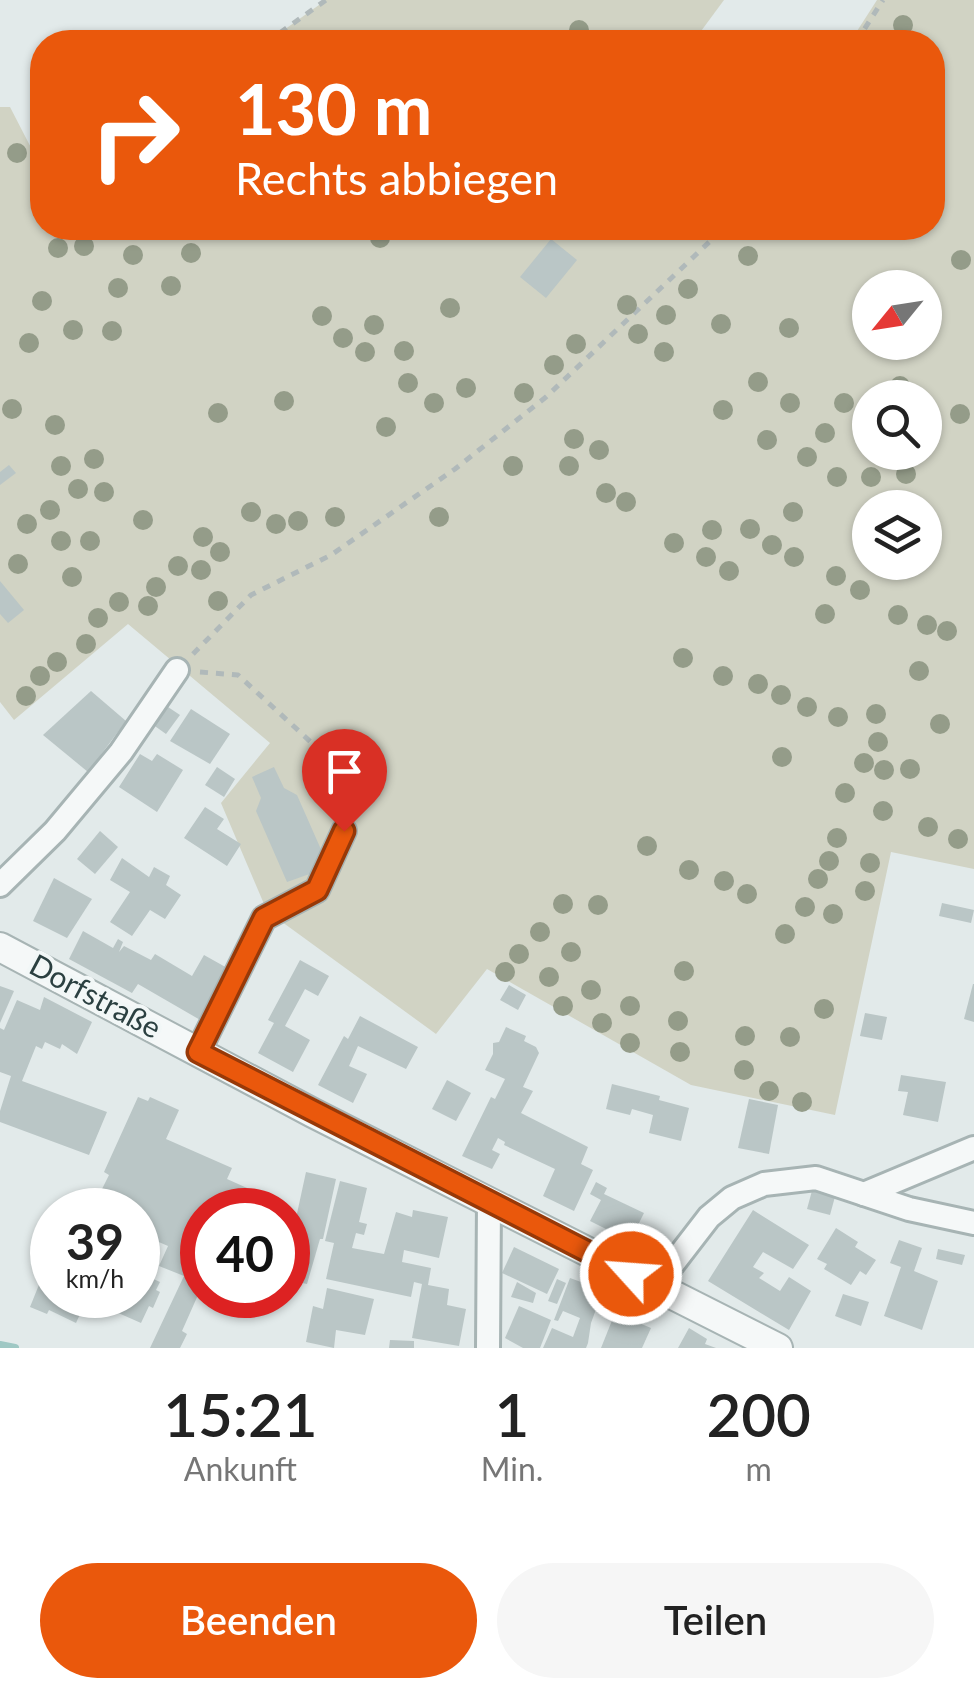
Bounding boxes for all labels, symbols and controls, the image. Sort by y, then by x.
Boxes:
text: 130 m [235,66,432,150]
icon: right [70,70,200,200]
text: Rechts abbiegen [235,151,558,205]
north arrow [852,270,942,360]
map controls [852,270,942,580]
button: search [852,380,942,470]
button: layers [852,490,942,580]
pin [302,729,387,832]
icon: arrive [317,744,372,799]
street label: Dorfstraße [24,946,168,1045]
speed limit sign: 40 [180,1188,310,1318]
text: 39 [66,1211,124,1271]
position arrow [579,1222,683,1326]
text: km/h [66,1263,124,1293]
text: 15:21 [163,1378,318,1450]
text: 1 [495,1378,529,1450]
text: 200 [706,1378,811,1450]
text: Ankunft [184,1449,297,1488]
text: Min. [481,1449,543,1488]
text: m [745,1449,772,1488]
button: Beenden [40,1563,477,1678]
button: Teilen [497,1563,934,1678]

